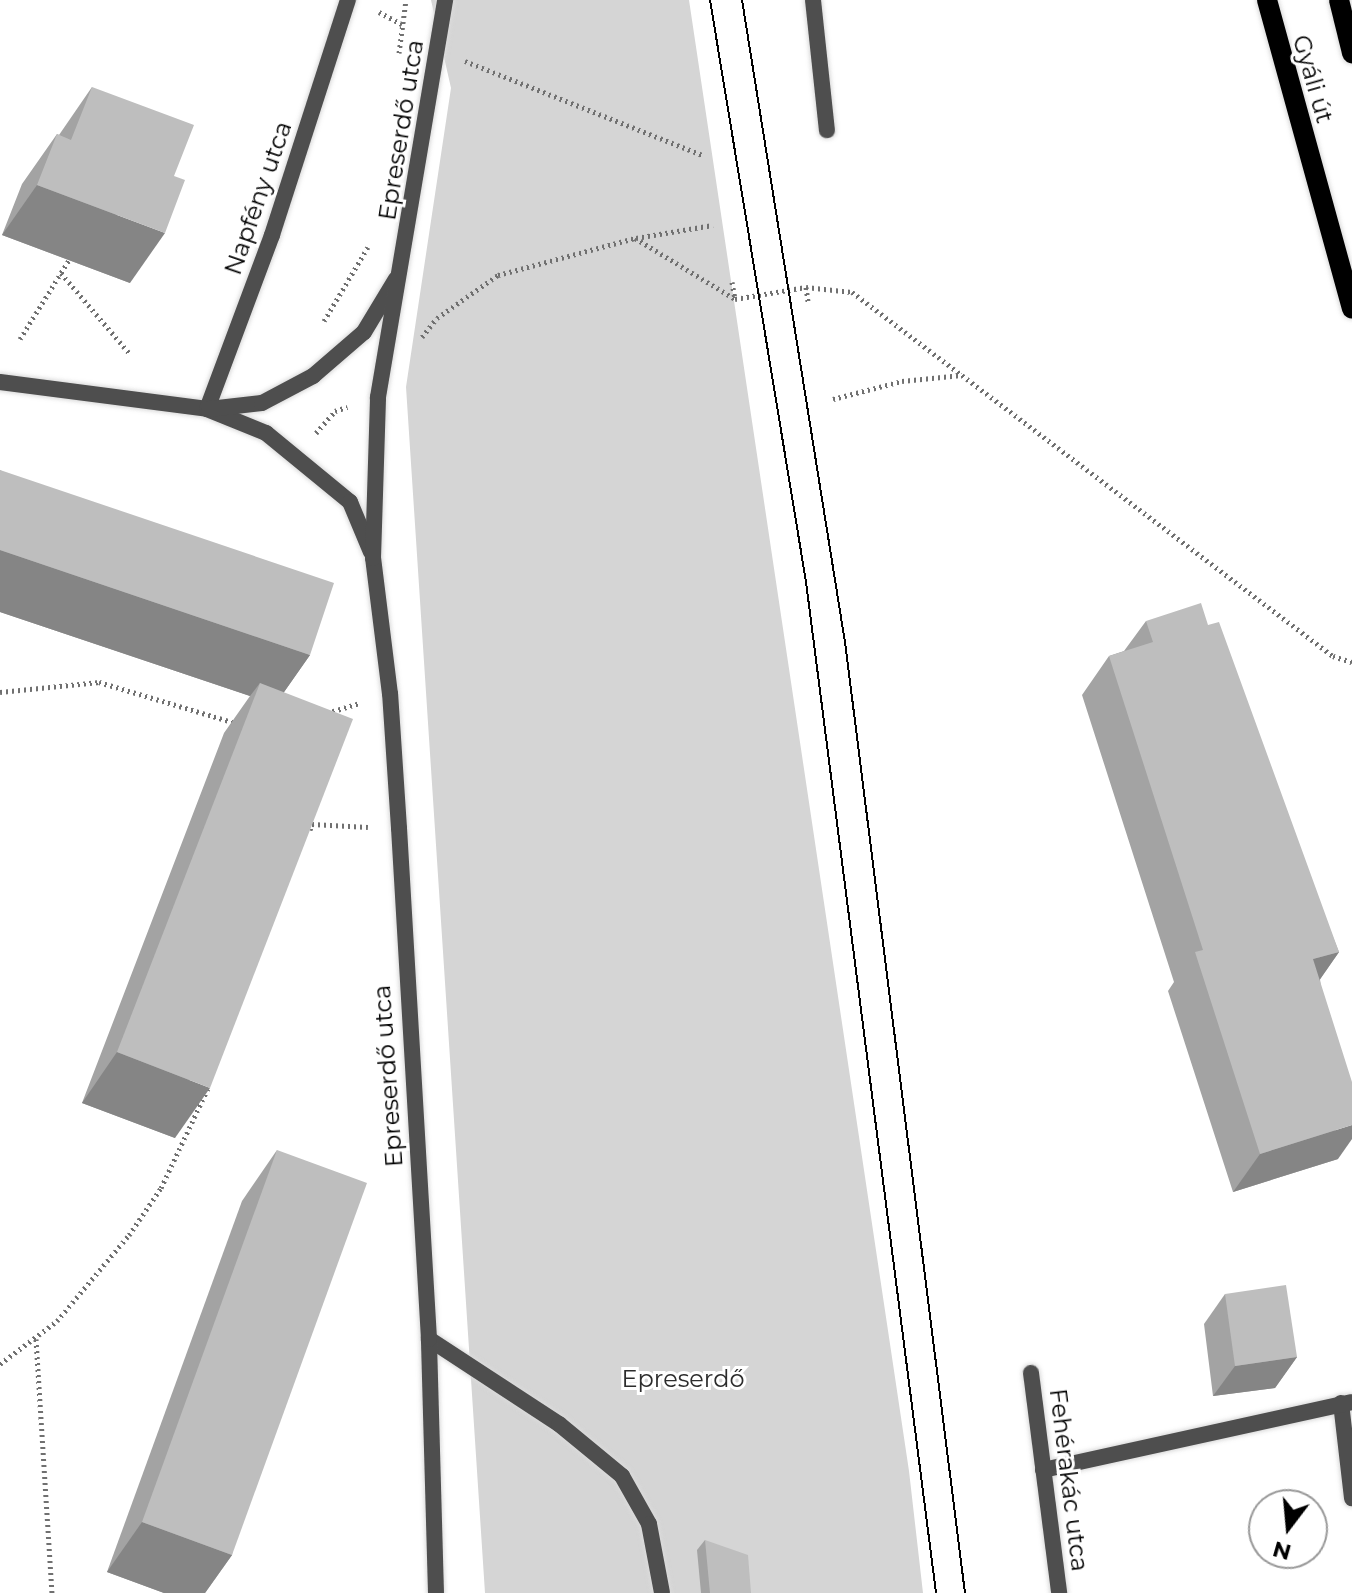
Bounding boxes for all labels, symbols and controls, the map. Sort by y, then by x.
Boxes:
street label: Gyáli út [1287,32,1339,126]
street label: Epreserdő utca [373,38,429,222]
street label: Napfény utca [218,117,298,279]
street label: Epreserdő utca [367,984,409,1168]
park label: Epreserdő [622,1365,744,1393]
street label: Fehérakác utca [1043,1387,1095,1573]
north arrow [1248,1489,1328,1569]
text: N [1270,1535,1294,1566]

